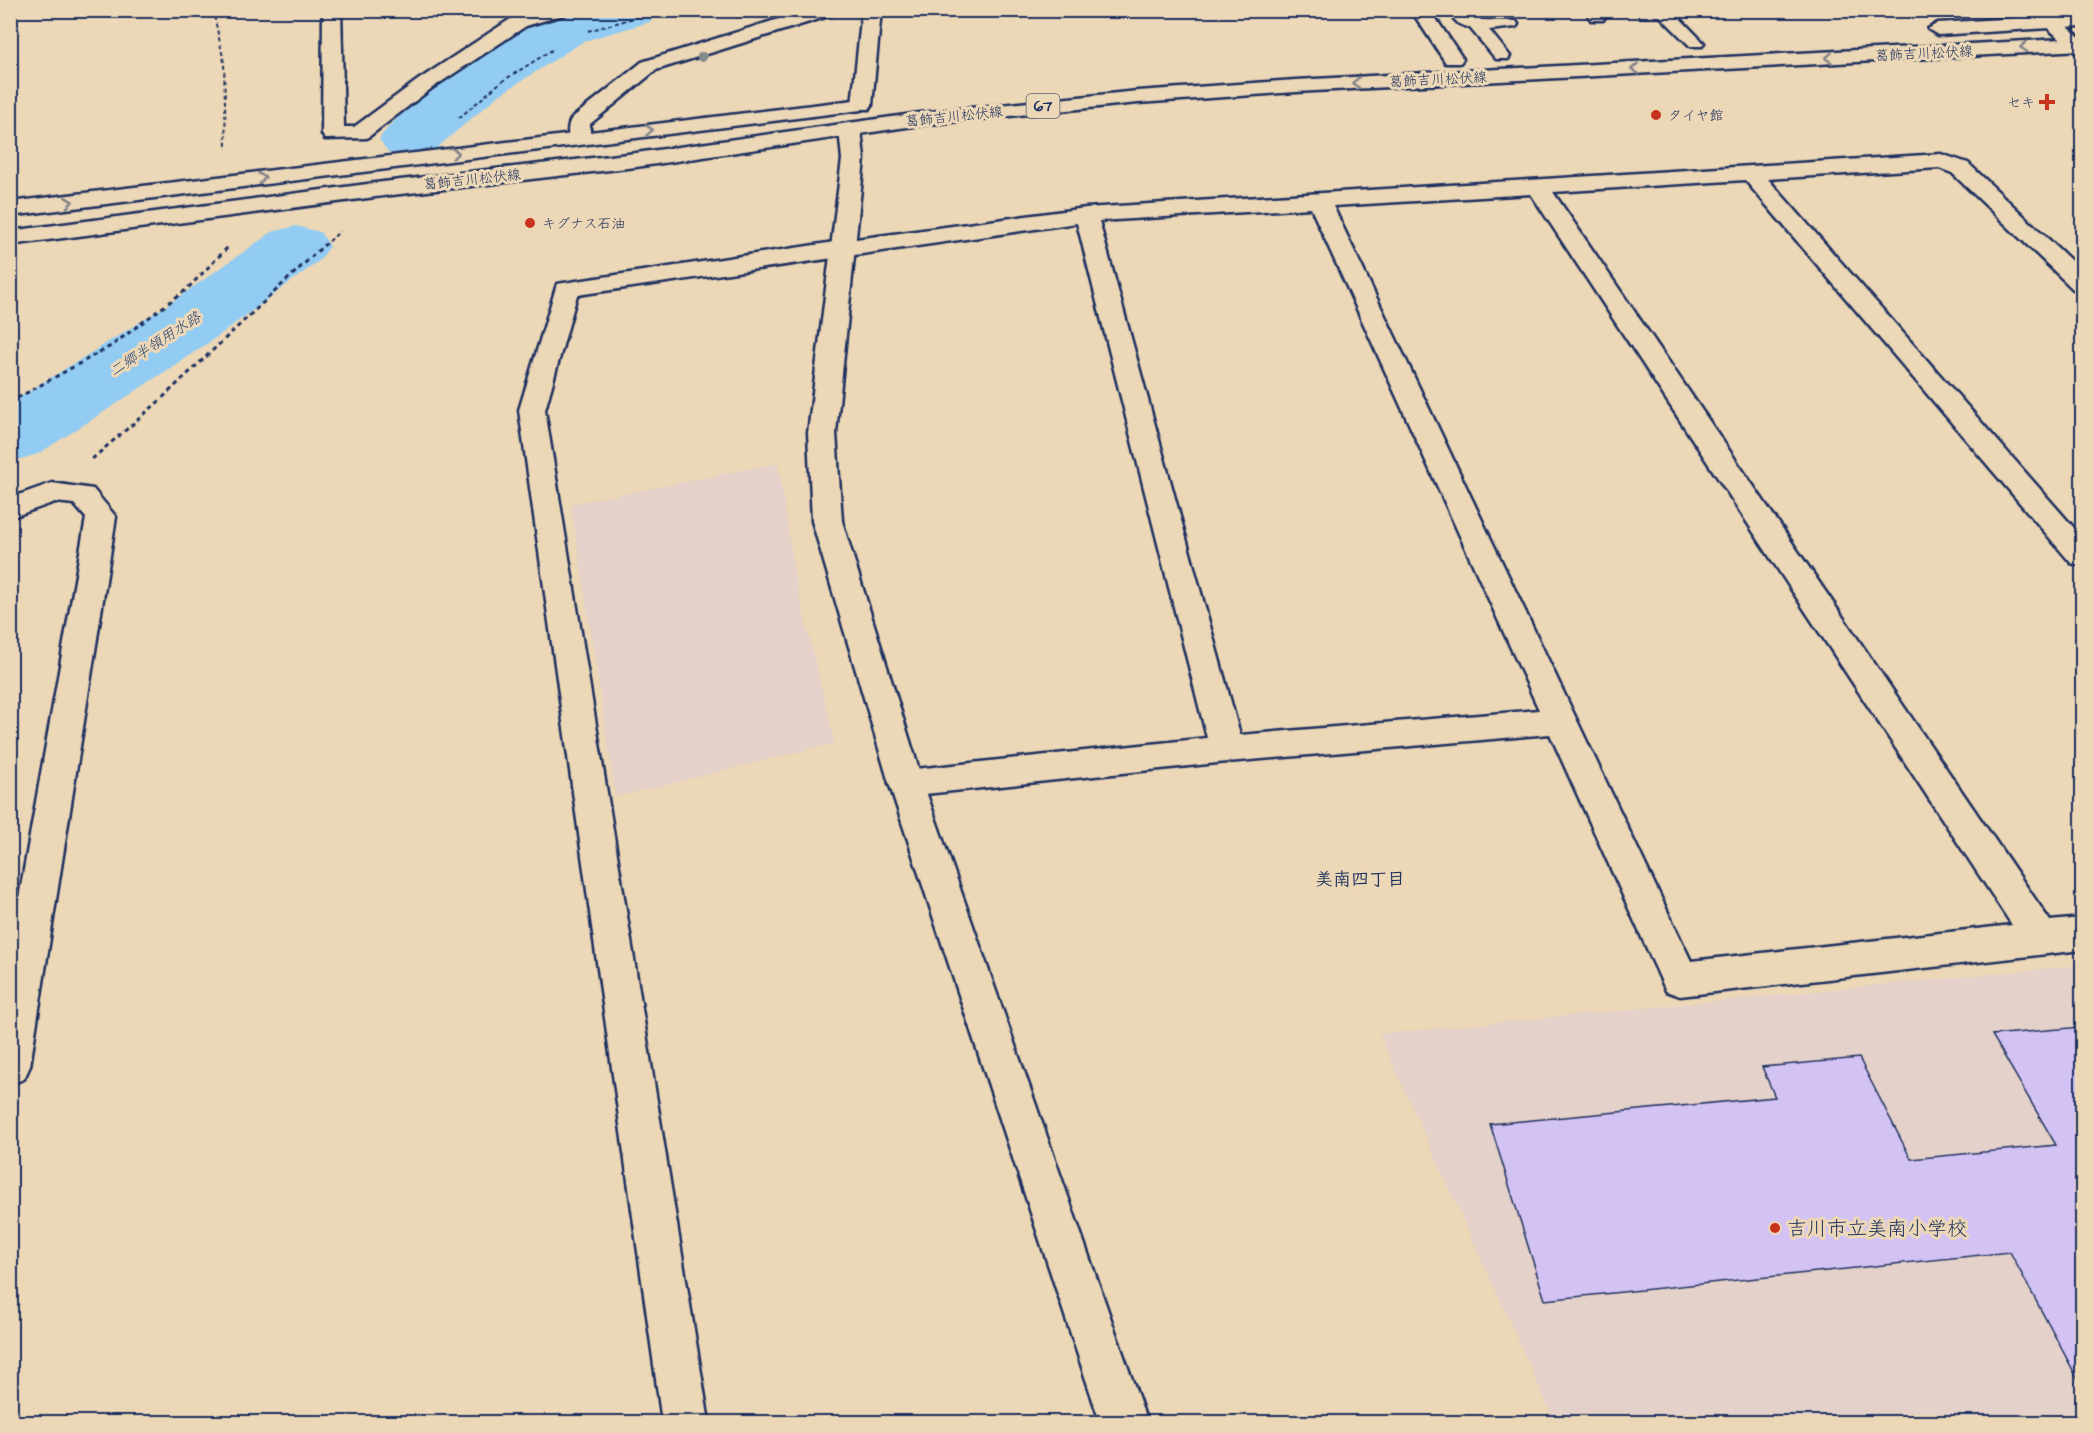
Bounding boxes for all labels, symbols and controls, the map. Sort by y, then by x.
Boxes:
street label: 葛飾吉川松伏線 [1875,41,1974,67]
one-way arrow [2020,41,2029,54]
one-way arrow [1825,52,1834,65]
one-way arrow [1630,63,1639,76]
street label: 葛飾吉川松伏線 [1389,67,1488,93]
one-way arrow [1352,76,1361,89]
place label: セキ [2007,93,2035,113]
road number: 67 [1026,94,1060,118]
marker: セキ [2040,95,2054,109]
street label: 葛飾吉川松伏線 [904,102,1004,132]
place label: タイヤ館 [1668,106,1723,126]
marker: タイヤ館 [1649,108,1663,122]
one-way arrow [645,124,654,137]
one-way arrow [451,147,460,160]
street label: 葛飾吉川松伏線 [422,165,522,195]
one-way arrow [257,172,267,184]
one-way arrow [64,196,73,209]
place label: キグナス石油 [542,214,625,234]
marker: キグナス石油 [523,216,537,230]
water label: 二郷半領用水路 [106,306,206,382]
district label: 美南四丁目 [1315,867,1405,892]
place label: 吉川市立美南小学校 [1787,1215,1967,1243]
marker: 吉川市立美南小学校 [1768,1221,1782,1235]

